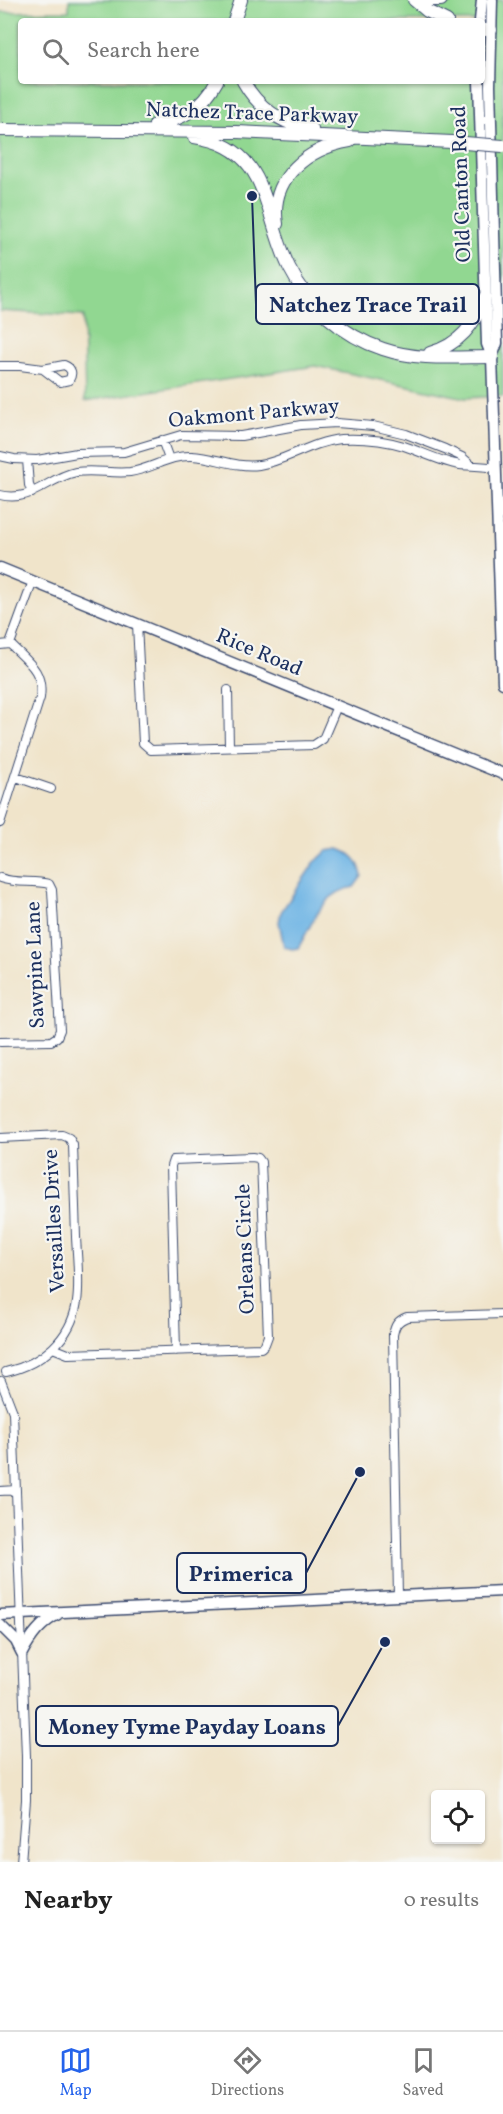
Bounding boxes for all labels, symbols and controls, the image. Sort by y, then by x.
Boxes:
search box [18,18,485,84]
icon: search [39,35,72,68]
text: Search here [87,36,200,67]
street label: Natchez Trace Parkway [145,96,360,132]
street label: Old Canton Road [445,105,479,263]
callout: Natchez Trace Trail [256,284,479,324]
text: Natchez Trace Trail [269,291,467,322]
street label: Oakmont Parkway [167,392,341,436]
street label: Rice Road [211,622,307,684]
street label: Sawpine Lane [19,901,53,1029]
street label: Versailles Drive [37,1148,73,1294]
street label: Orleans Circle [229,1183,263,1315]
callout: Primerica [177,1553,306,1593]
text: Primerica [189,1560,293,1591]
callout: Money Tyme Payday Loans [36,1706,338,1746]
text: Money Tyme Payday Loans [48,1713,326,1744]
map controls [431,1790,485,1844]
button: locate [431,1790,485,1844]
text: Nearby [24,1883,113,1919]
text: 0 results [404,1887,479,1915]
tab: Map [59,2044,92,2102]
tab: Directions [211,2044,284,2102]
tab: Saved [403,2044,444,2102]

